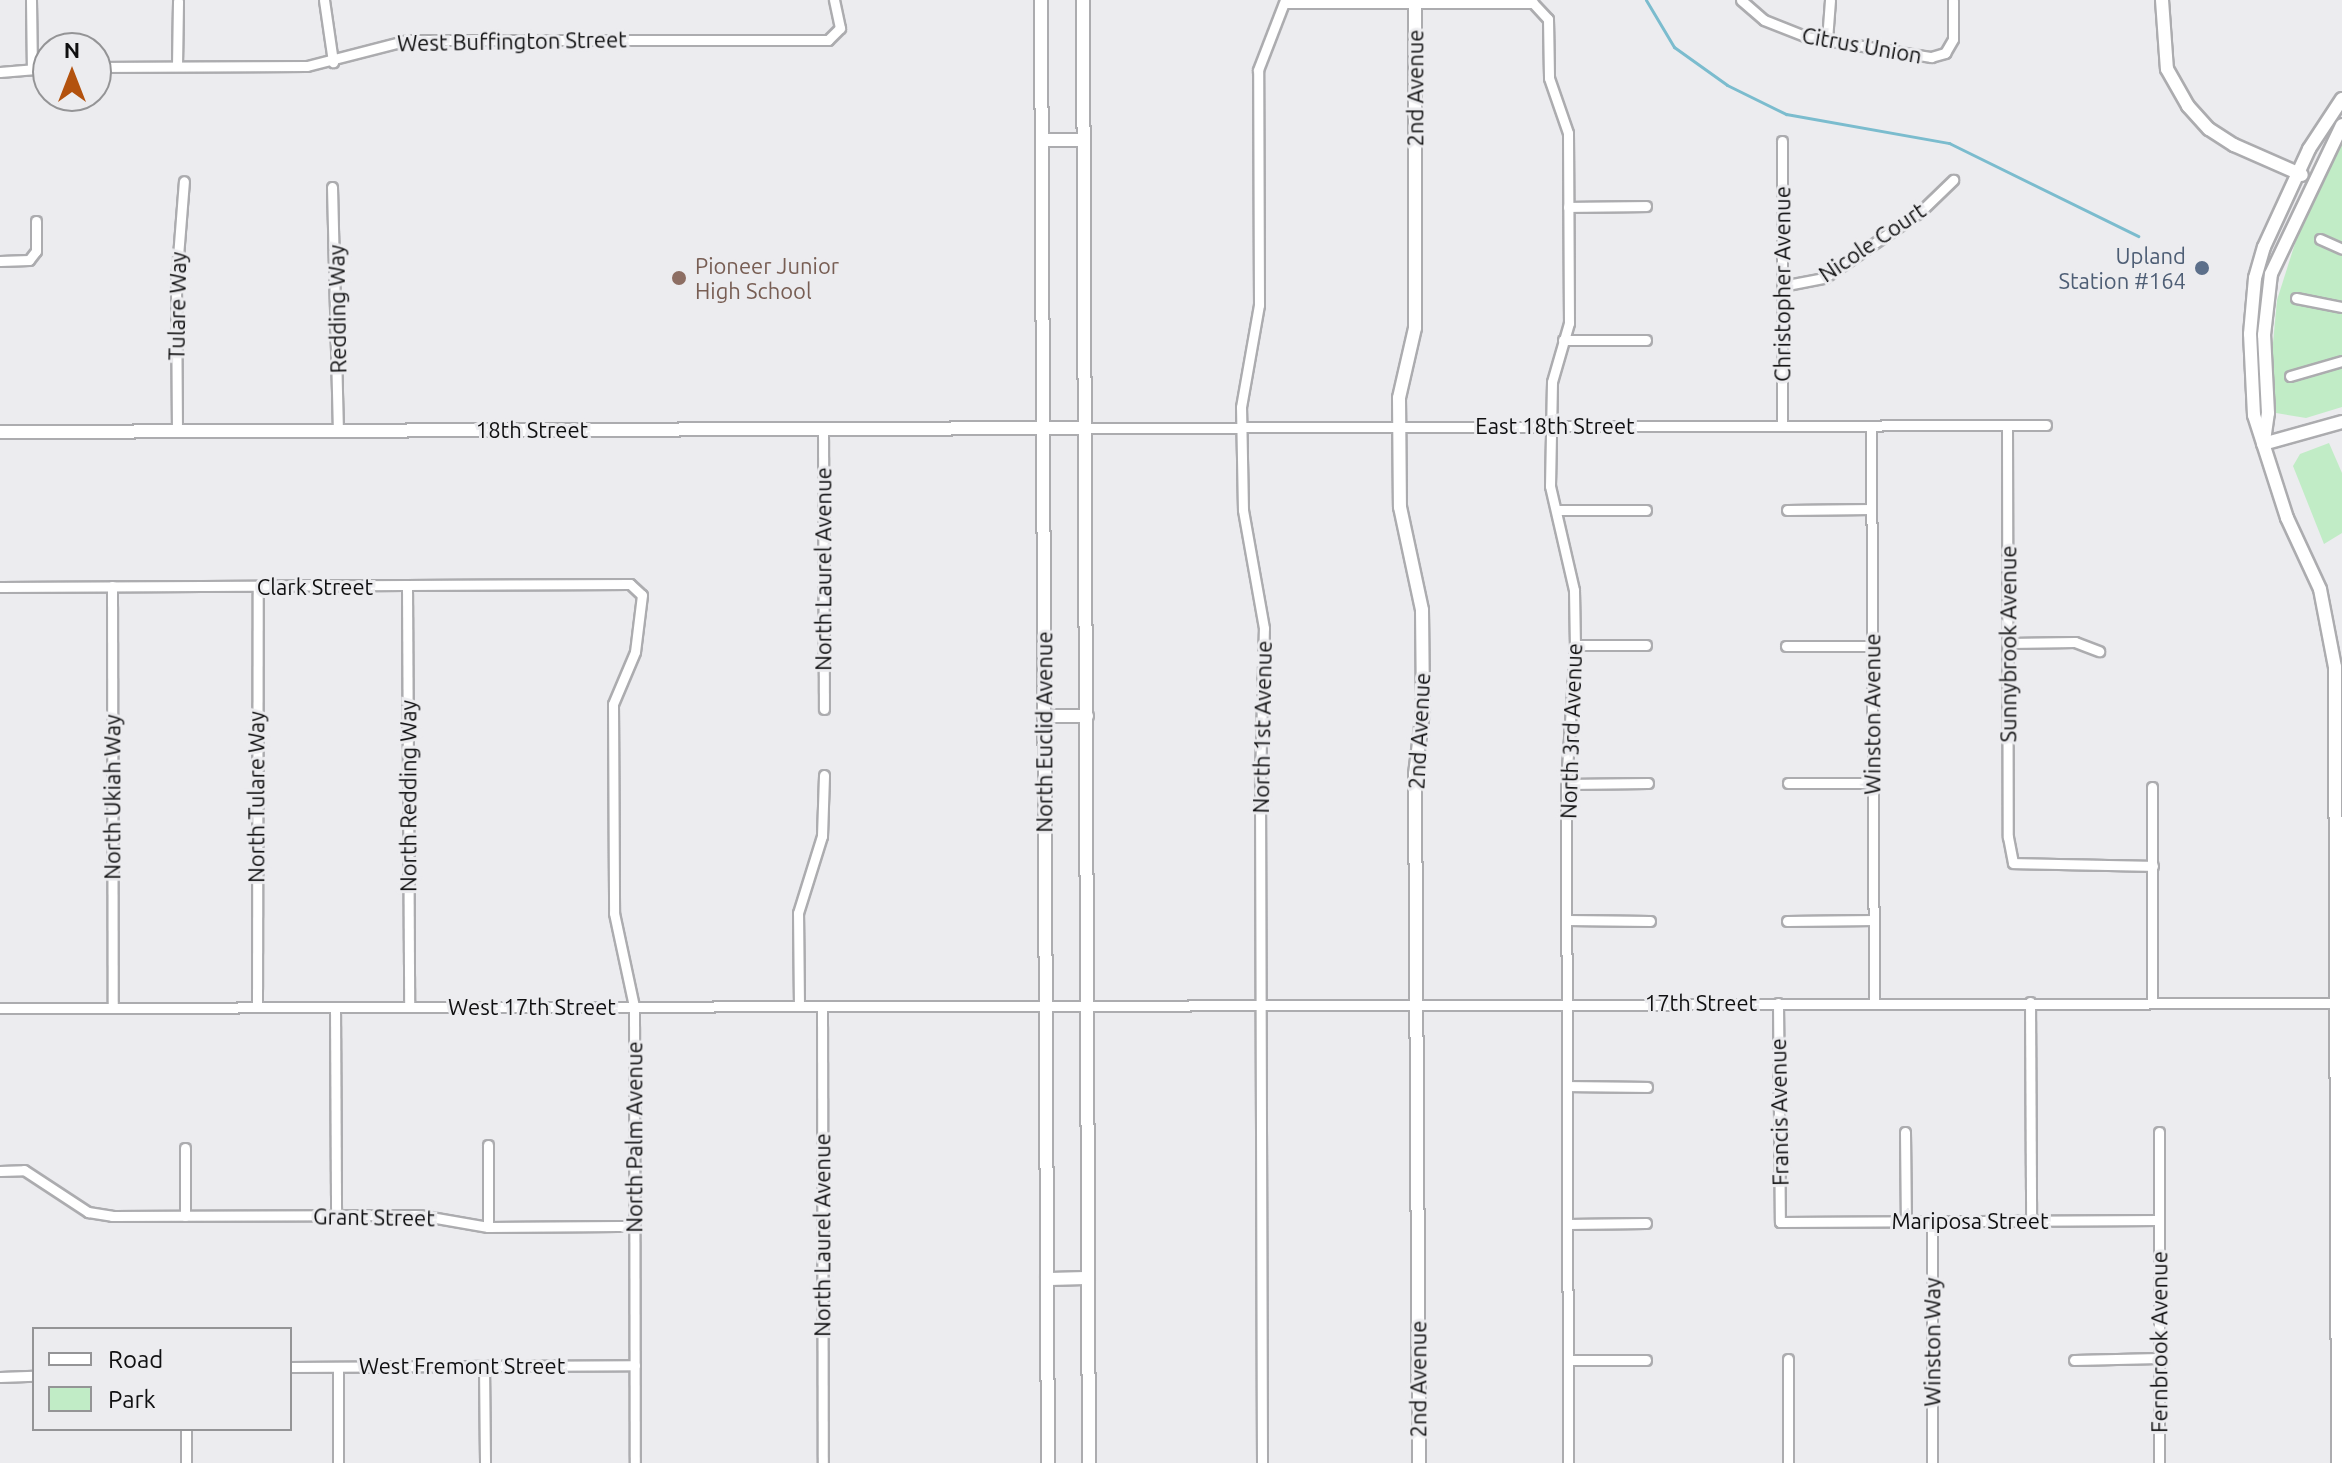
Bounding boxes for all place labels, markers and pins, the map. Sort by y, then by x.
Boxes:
place label: Upland Station #164 [2058,242,2186,294]
place label: Pioneer Junior High School [695,252,839,304]
marker: Upland Station #164 [2193,259,2211,277]
marker: Pioneer Junior High School [670,269,688,287]

